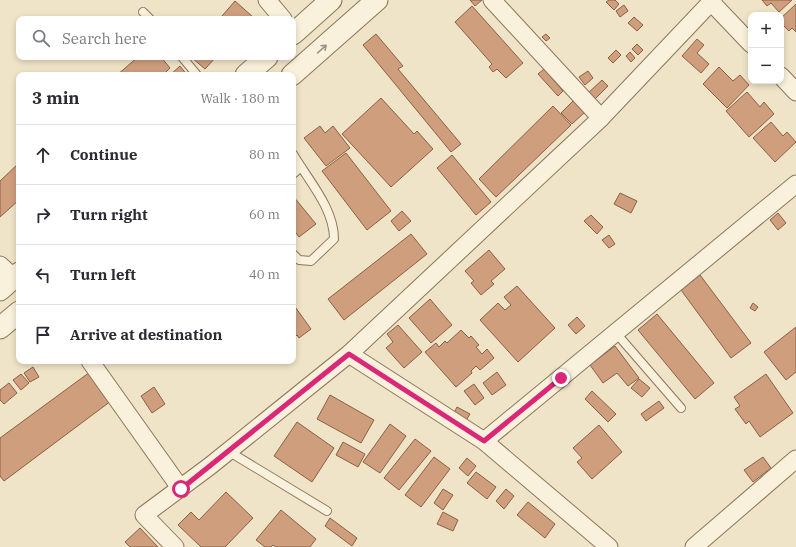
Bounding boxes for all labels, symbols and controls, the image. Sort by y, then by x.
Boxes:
map controls [748,12,784,84]
button: + [748,12,784,48]
search box [16,16,296,60]
icon: search [30,27,52,49]
text: Search here [62,29,147,48]
one-way arrow [317,45,327,54]
button: − [748,48,784,84]
text: 3 min [32,87,80,109]
text: Walk · 180 m [201,90,280,107]
icon: ahead [32,144,54,166]
text: Continue [70,145,137,164]
text: 80 m [249,146,280,163]
icon: right [32,204,54,226]
text: Turn right [70,205,148,224]
text: 60 m [249,206,280,223]
icon: left [32,264,54,286]
text: Turn left [70,265,136,284]
text: 40 m [249,266,280,283]
icon: arrive [32,324,54,346]
text: Arrive at destination [70,325,222,344]
route end [552,369,570,387]
route start [172,480,190,498]

